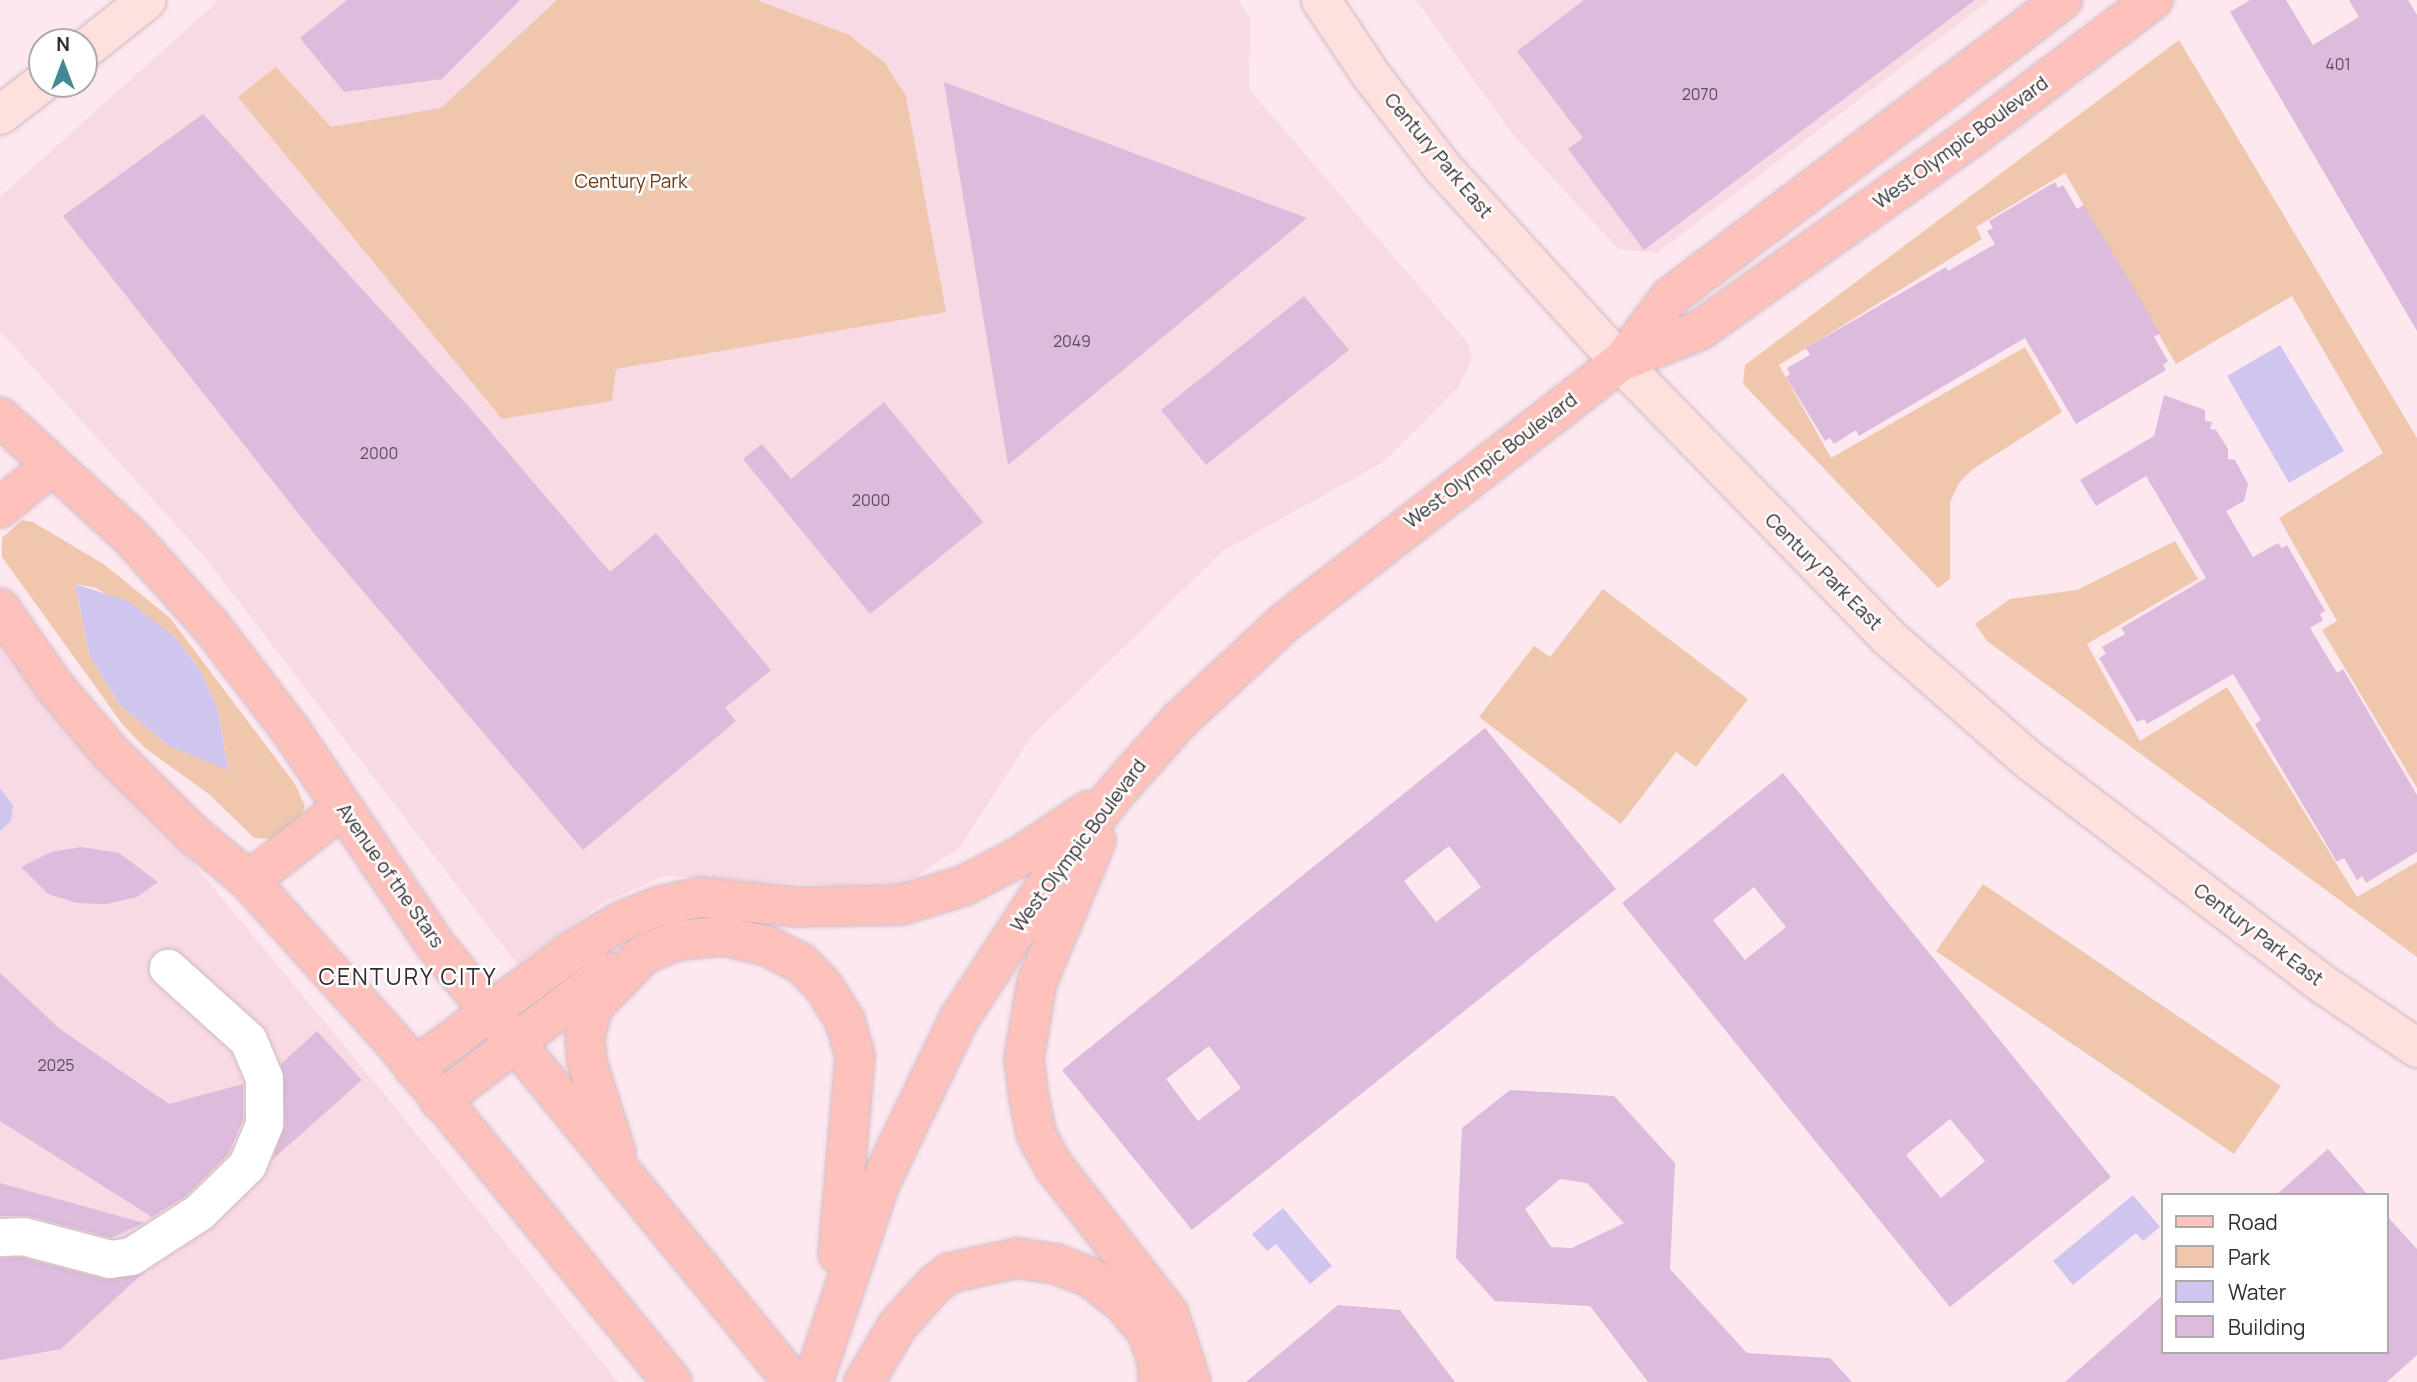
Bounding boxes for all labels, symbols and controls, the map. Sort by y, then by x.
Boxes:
north arrow [28,28,98,98]
text: N [56,31,70,57]
house number: 401 [2325,54,2351,74]
street label: West Olympic Boulevard [1869,72,2053,214]
house number: 2070 [1682,84,1718,104]
street label: Century Park East [1379,89,1497,223]
park label: Century Park [574,171,688,193]
house number: 2049 [1053,331,1091,351]
street label: West Olympic Boulevard [1400,389,1582,533]
house number: 2000 [360,443,398,463]
house number: 2000 [852,490,890,510]
street label: Century Park East [1760,509,1886,635]
street label: West Olympic Boulevard [1007,755,1151,937]
street label: Avenue of the Stars [332,800,448,952]
street label: Century Park East [2189,879,2327,991]
district label: CENTURY CITY [320,962,496,990]
house number: 2025 [37,1055,75,1075]
legend [2162,1193,2389,1354]
text: Road [2228,1208,2278,1236]
text: Park [2228,1243,2270,1271]
text: Water [2228,1278,2286,1306]
text: Building [2228,1313,2305,1341]

